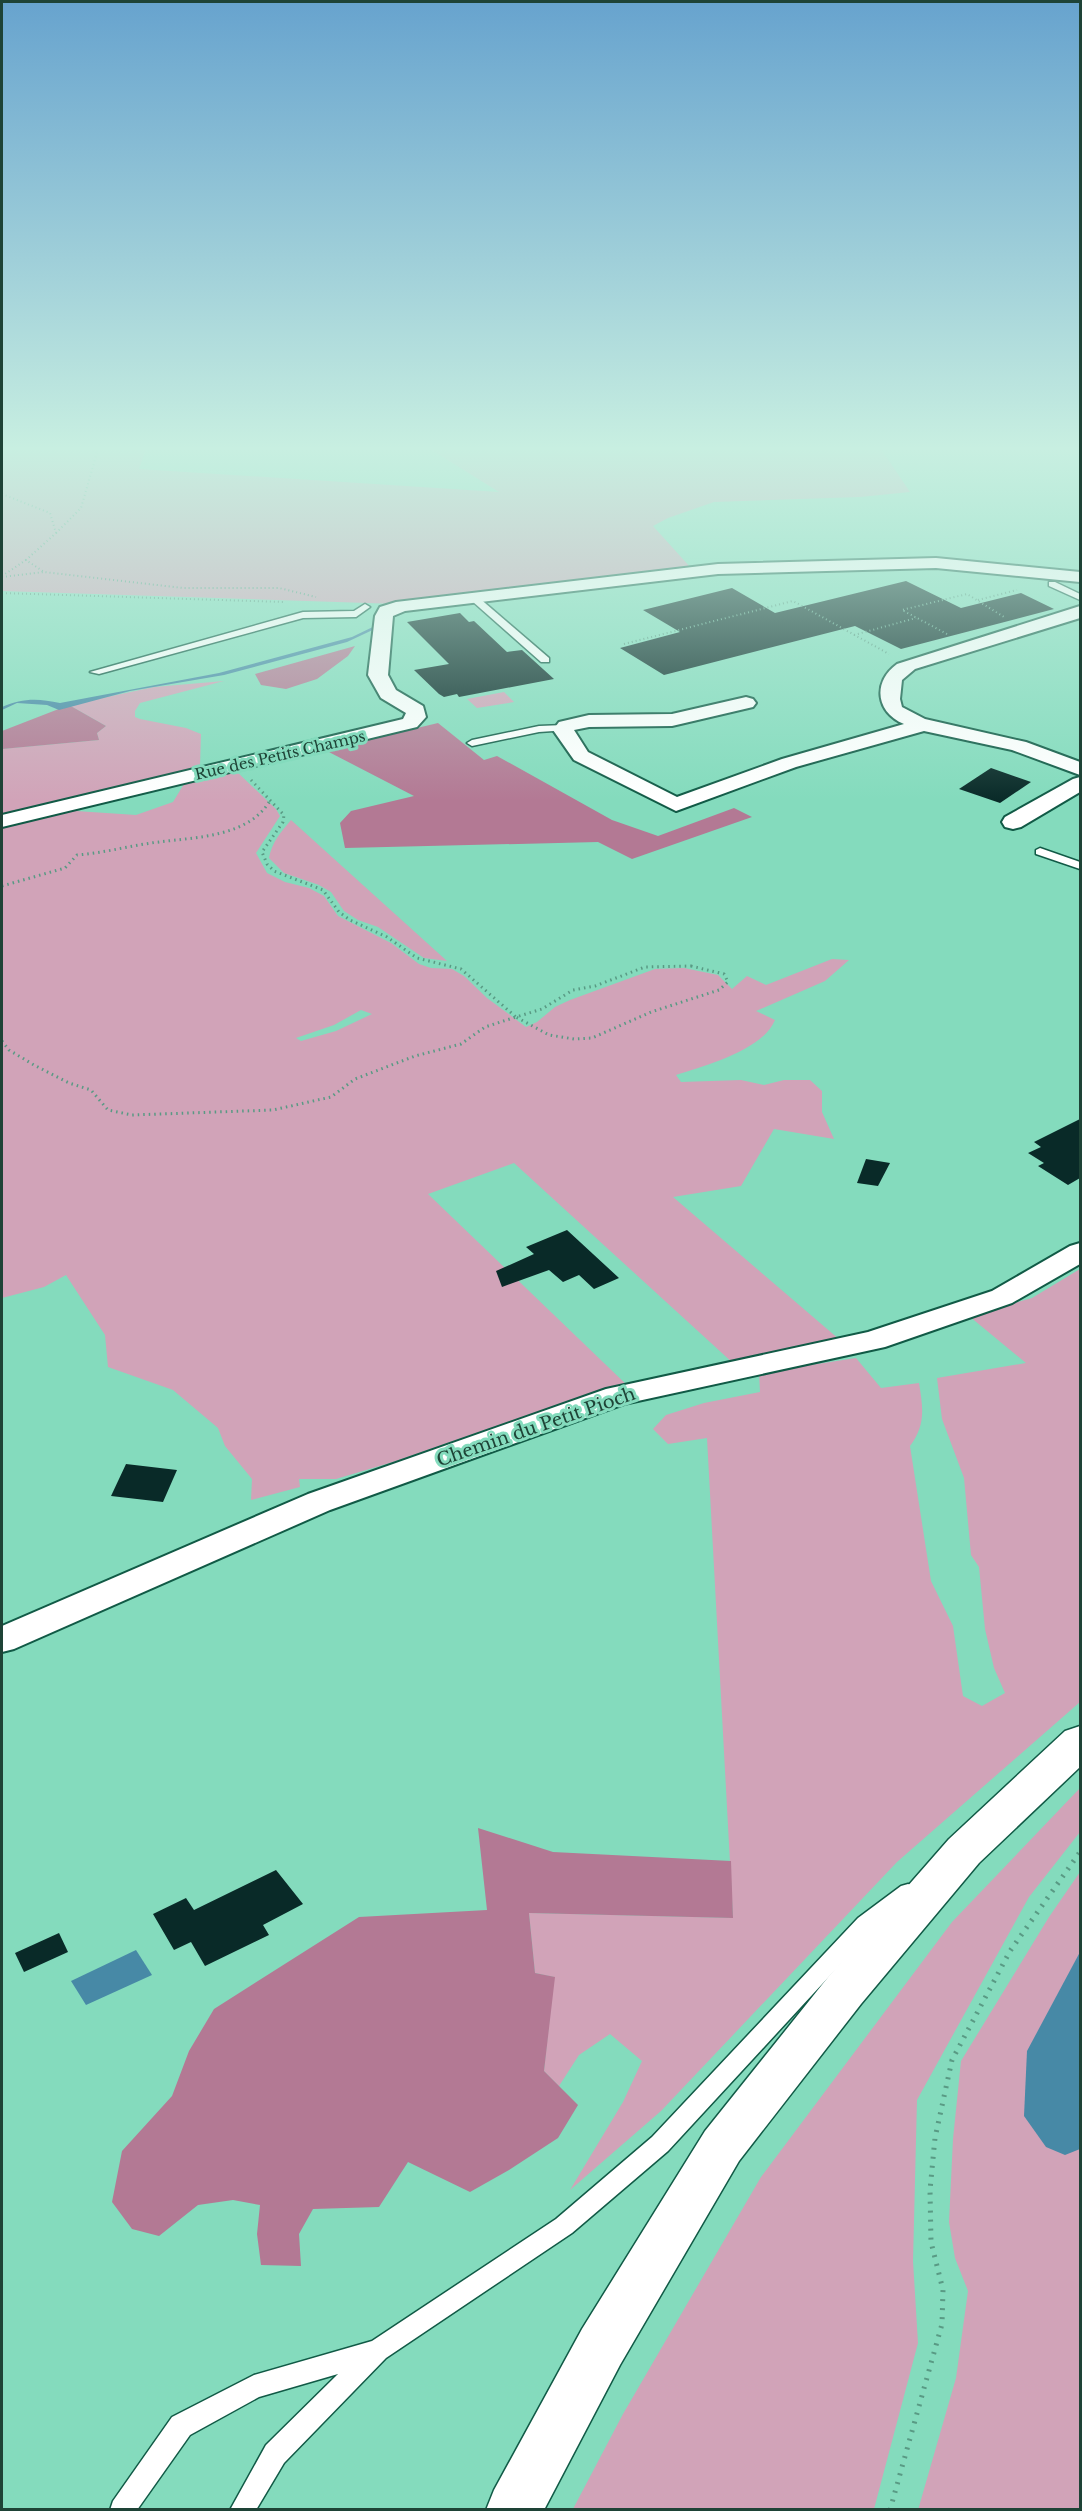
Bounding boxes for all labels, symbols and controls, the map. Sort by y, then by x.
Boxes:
street label: Rue des Petits Champs [193,726,367,784]
street label: Chemin du Petit Pioch [434,1383,638,1471]

